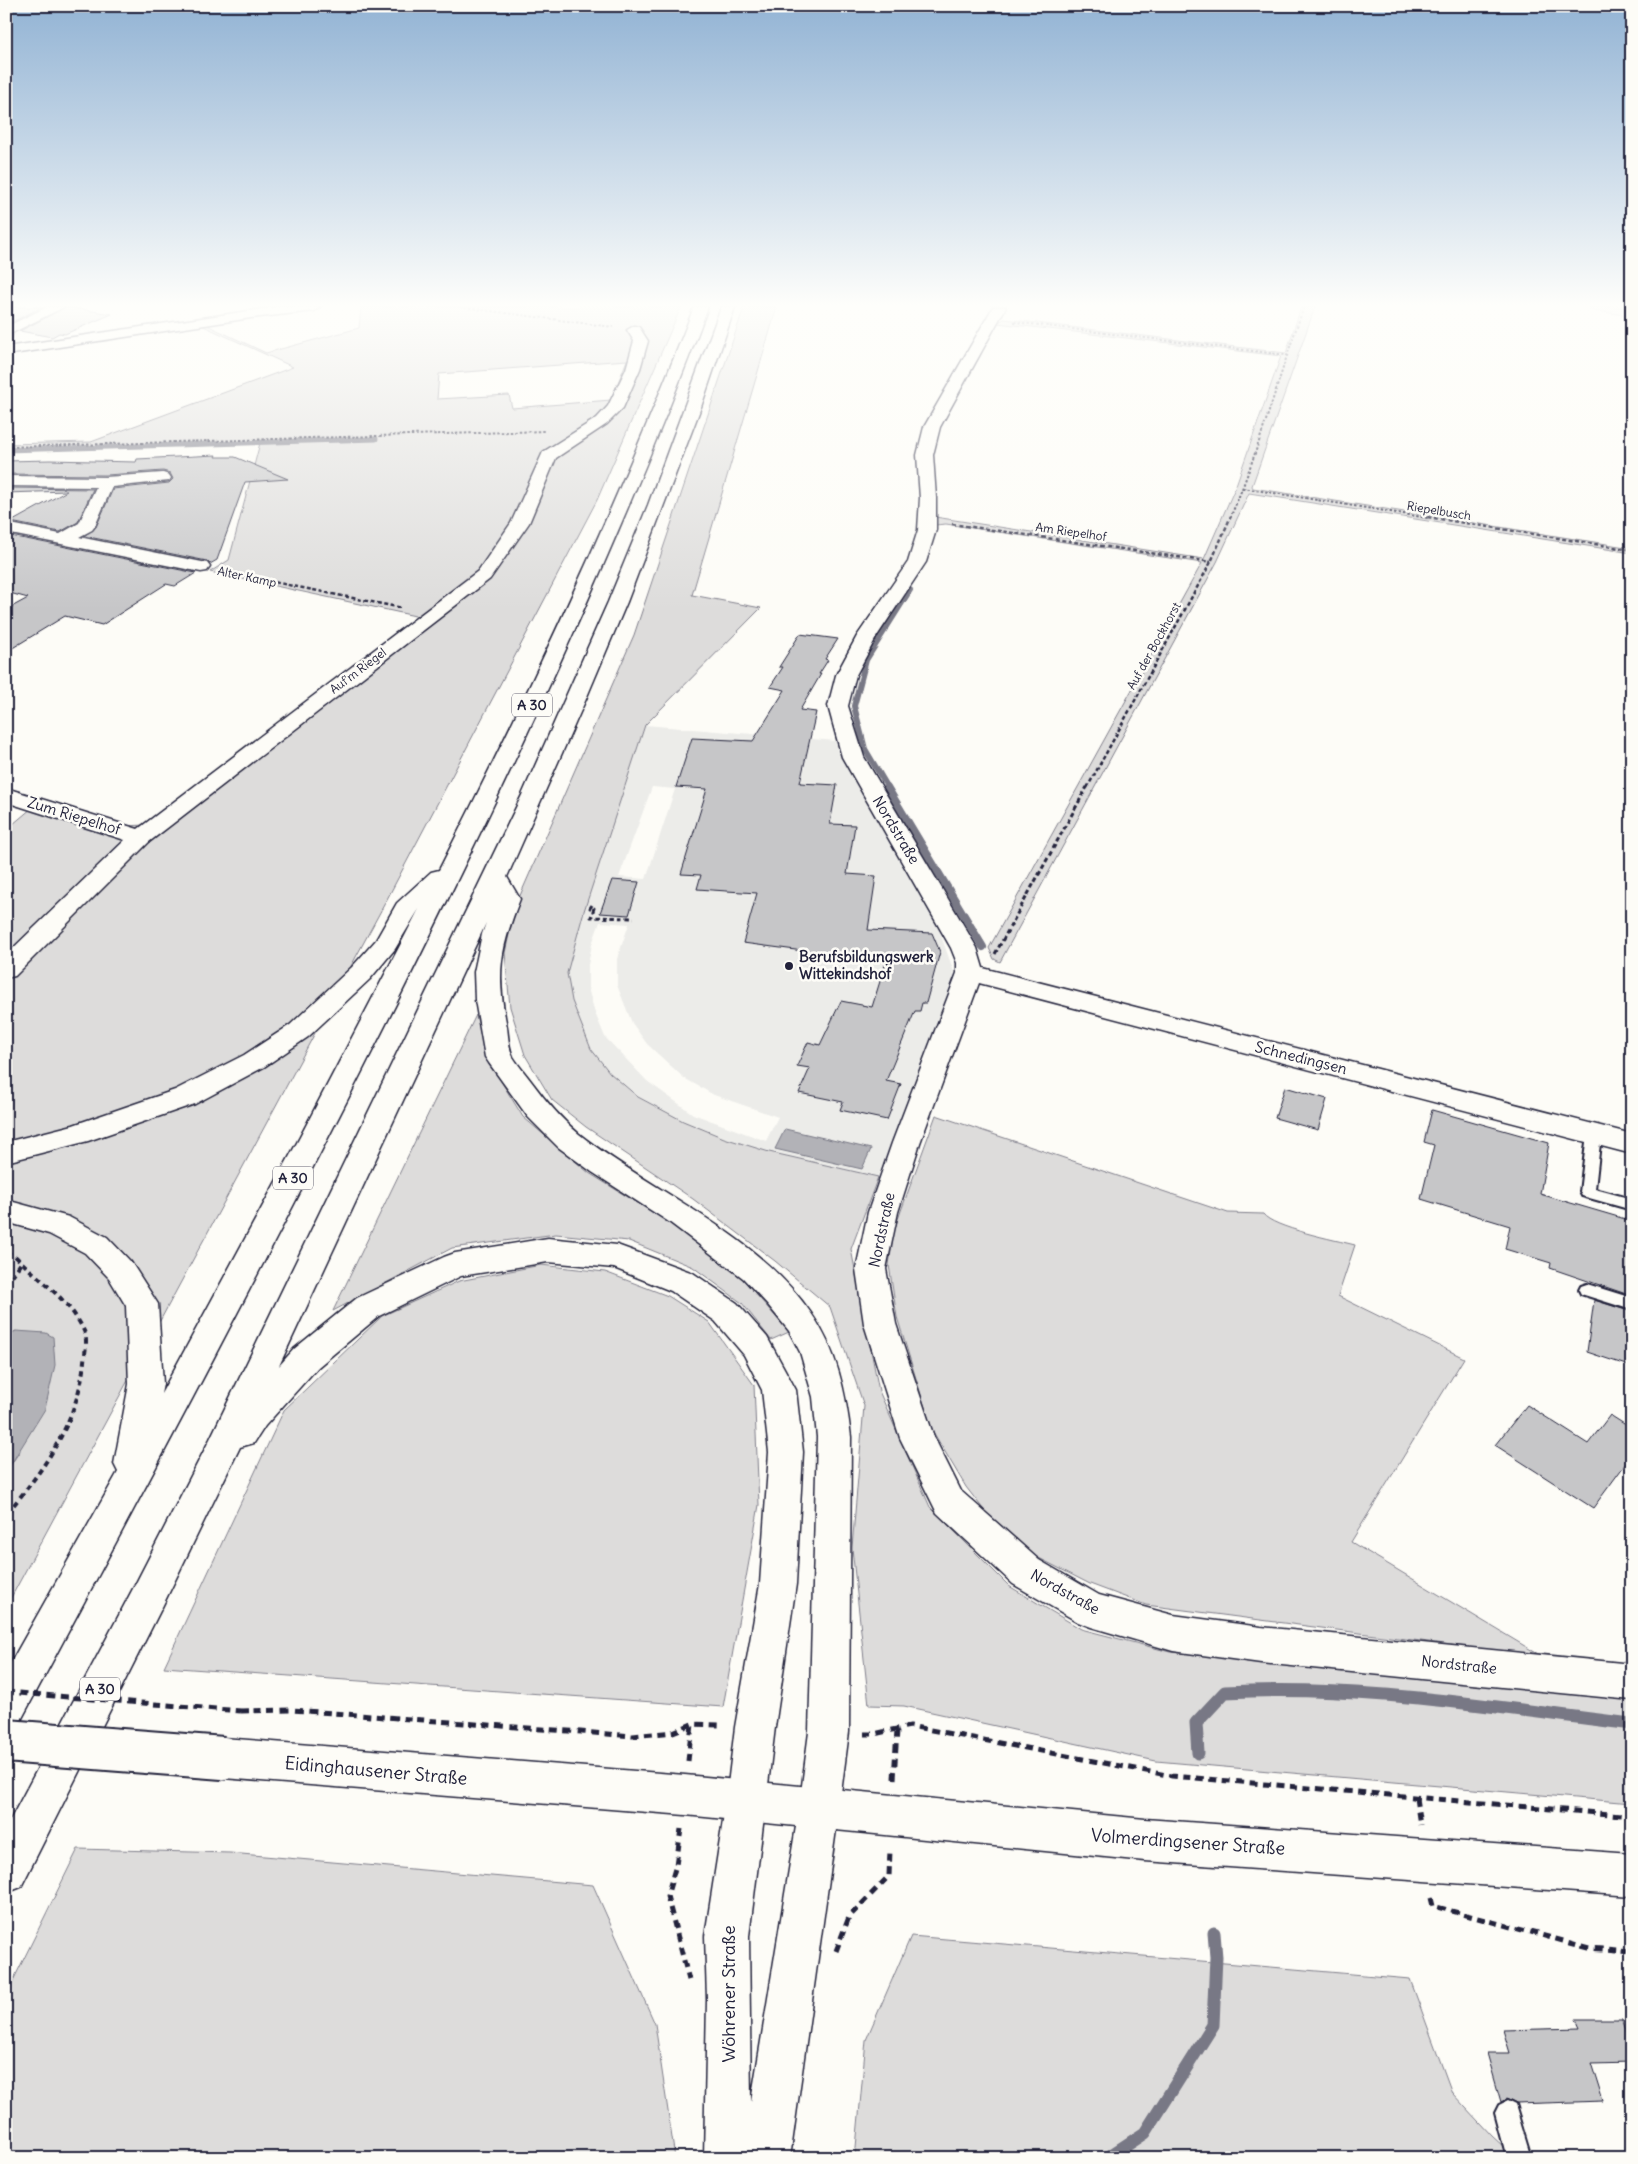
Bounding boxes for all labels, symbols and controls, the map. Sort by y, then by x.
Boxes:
street label: Riepelbusch [1406,498,1472,523]
street label: Am Riepelhof [1035,519,1109,544]
street label: Alter Kamp [216,563,278,590]
street label: Auf der Bockhorst [1123,599,1184,692]
street label: Auf'm Riegel [326,644,389,697]
road number: A 30 [512,694,552,716]
street label: Zum Riepelhof [25,792,124,839]
street label: Nordstraße [869,792,924,867]
place label: Berufsbildungswerk Wittekindshof [799,947,934,983]
marker: Berufsbildungswerk Wittekindshof [783,960,795,972]
street label: Schnedingsen [1253,1037,1349,1078]
road number: A 30 [273,1166,313,1190]
street label: Nordstraße [864,1191,899,1269]
street label: Nordstraße [1027,1565,1103,1618]
street label: Nordstraße [1420,1651,1498,1678]
road number: A 30 [80,1678,120,1700]
street label: Eidinghausener Straße [284,1751,468,1790]
street label: Volmerdingsener Straße [1090,1823,1286,1860]
street label: Wöhrener Straße [717,1925,740,2063]

